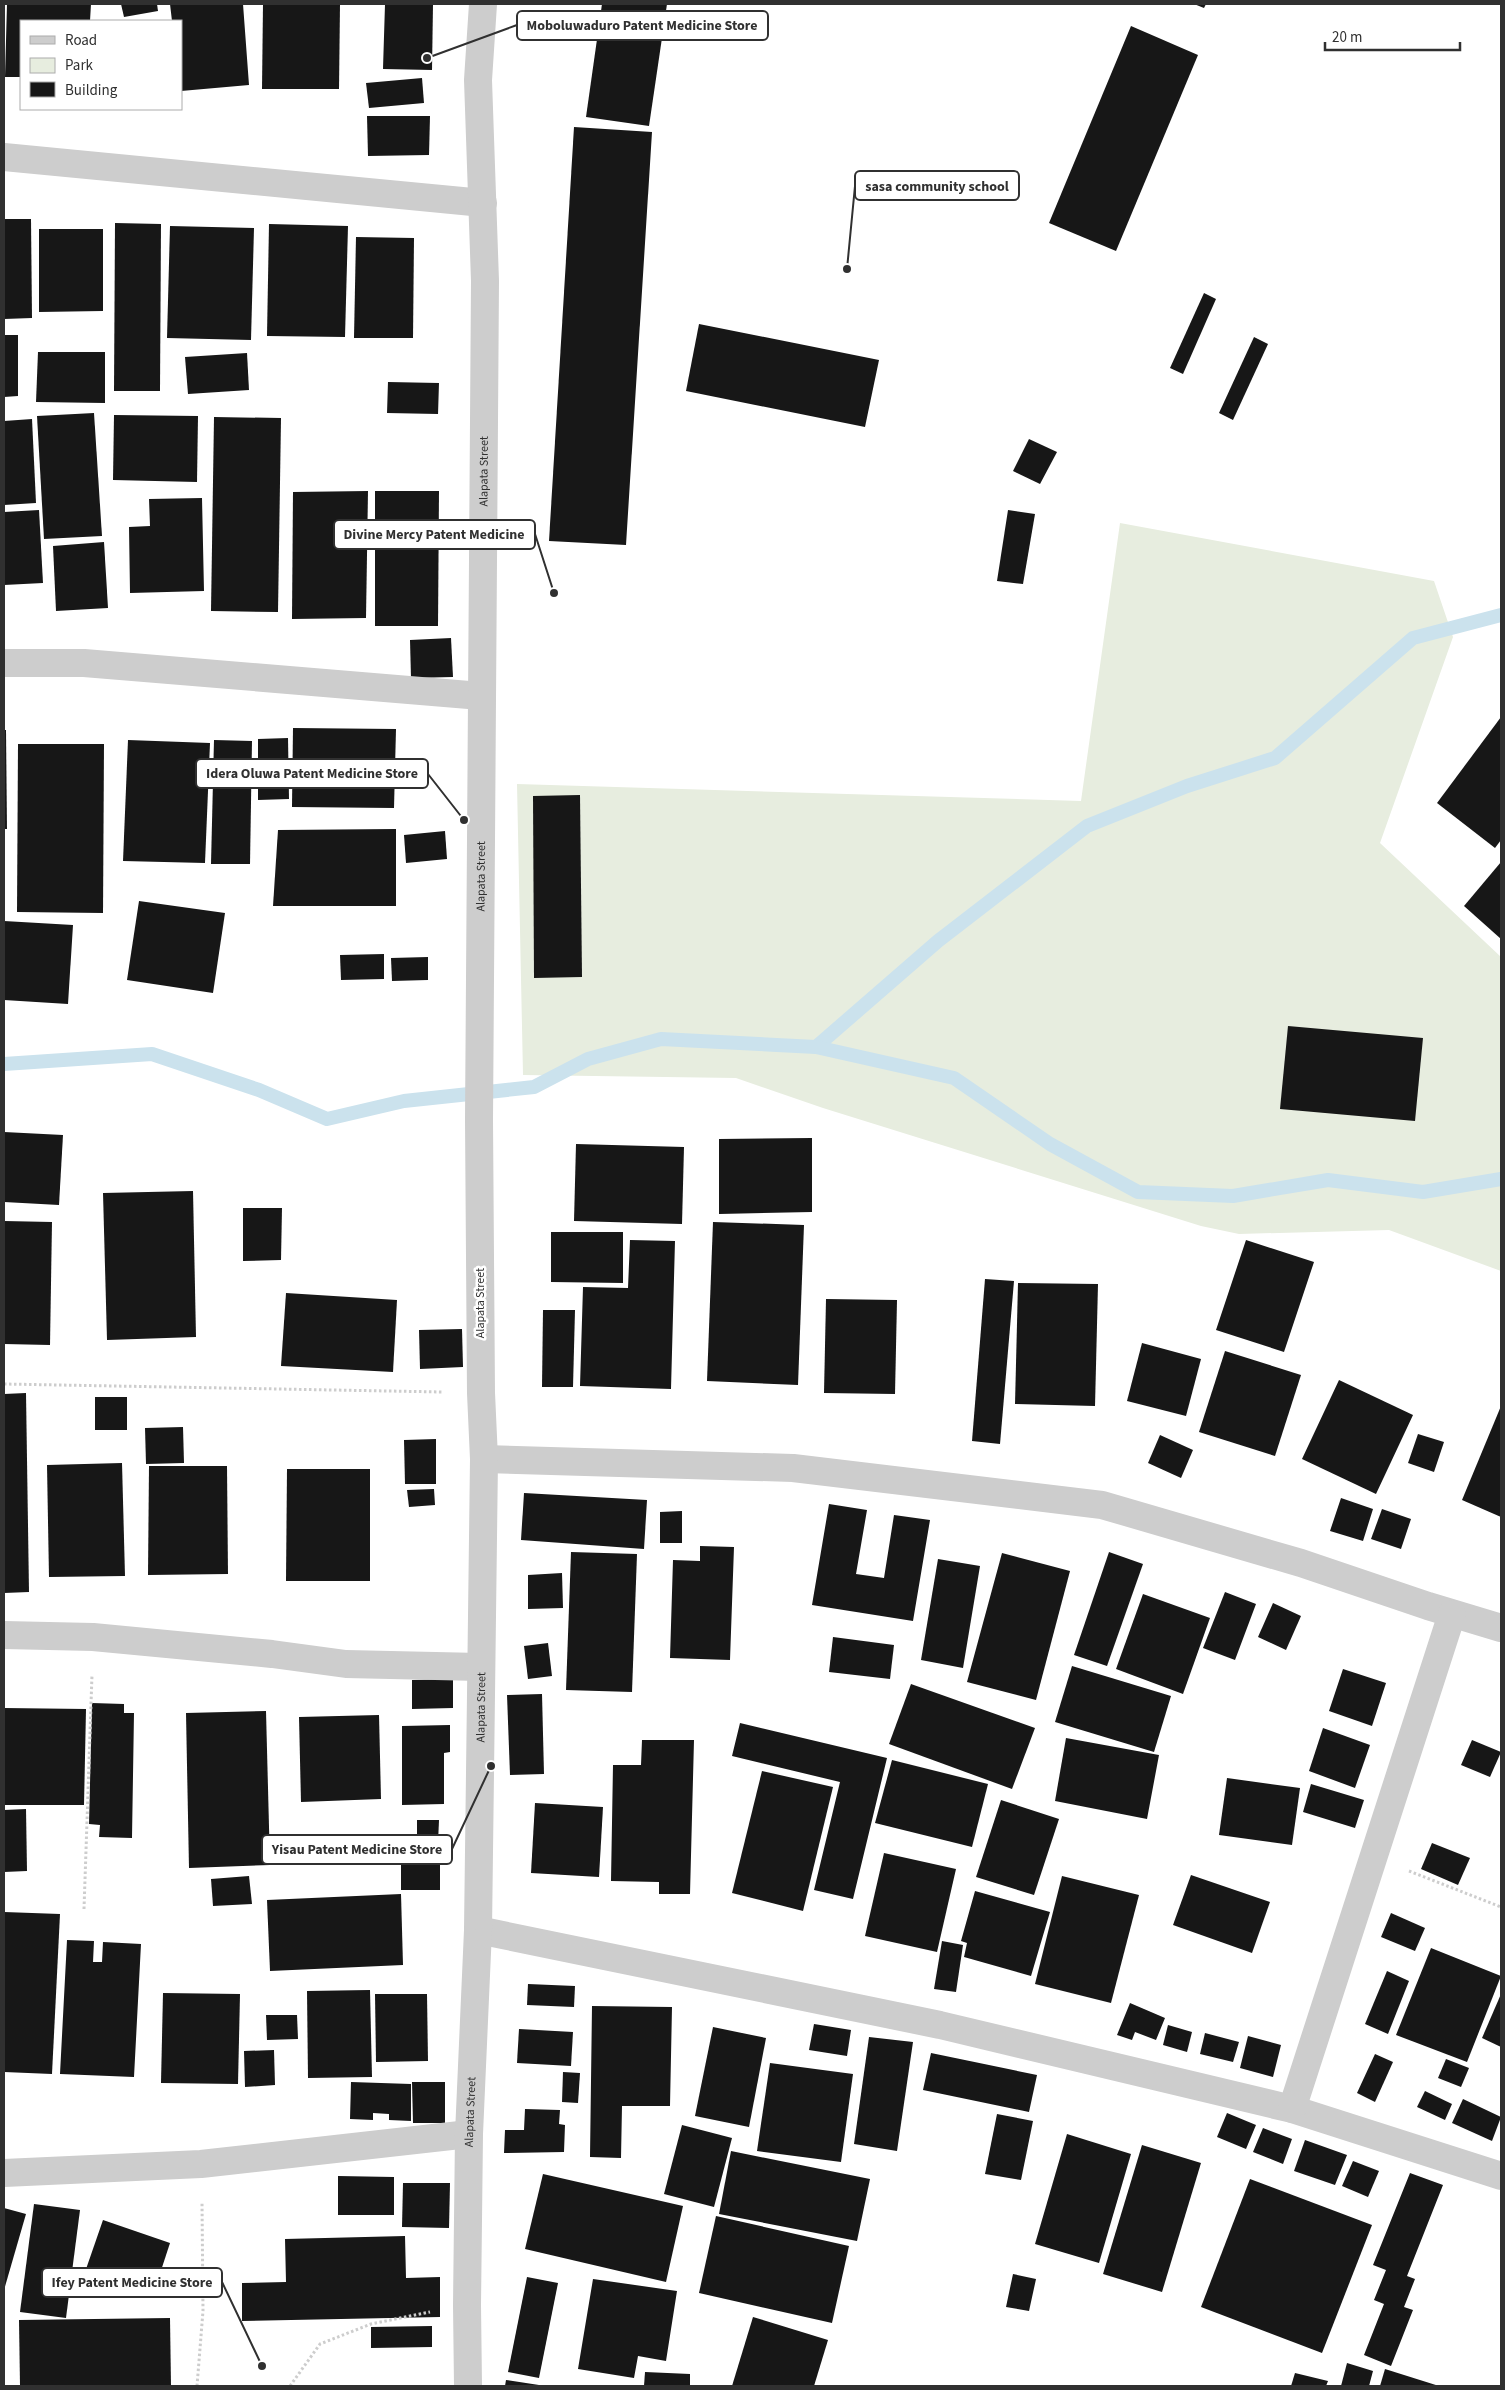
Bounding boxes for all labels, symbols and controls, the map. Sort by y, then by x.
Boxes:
callout: Moboluwaduro Patent Medicine Store [517,11,768,40]
text: Moboluwaduro Patent Medicine Store [526,16,758,36]
legend [20,20,182,110]
scale bar [1325,20,1460,52]
text: 20 m [1332,27,1362,48]
text: Road [65,30,97,51]
text: Park [65,55,94,76]
text: Building [65,80,118,101]
callout: sasa community school [855,171,1019,200]
text: sasa community school [865,177,1009,197]
street label: Alapata Street [475,436,493,507]
callout: Divine Mercy Patent Medicine [334,520,535,549]
text: Divine Mercy Patent Medicine [343,525,525,545]
callout: Idera Oluwa Patent Medicine Store [196,759,428,788]
text: Idera Oluwa Patent Medicine Store [206,764,418,784]
street label: Alapata Street [472,841,490,912]
street label: Alapata Street [472,1268,489,1338]
street label: Alapata Street [472,1672,490,1743]
callout: Yisau Patent Medicine Store [262,1835,452,1864]
text: Yisau Patent Medicine Store [271,1840,442,1860]
street label: Alapata Street [461,2077,481,2147]
callout: Ifey Patent Medicine Store [42,2268,222,2297]
text: Ifey Patent Medicine Store [52,2273,212,2293]

